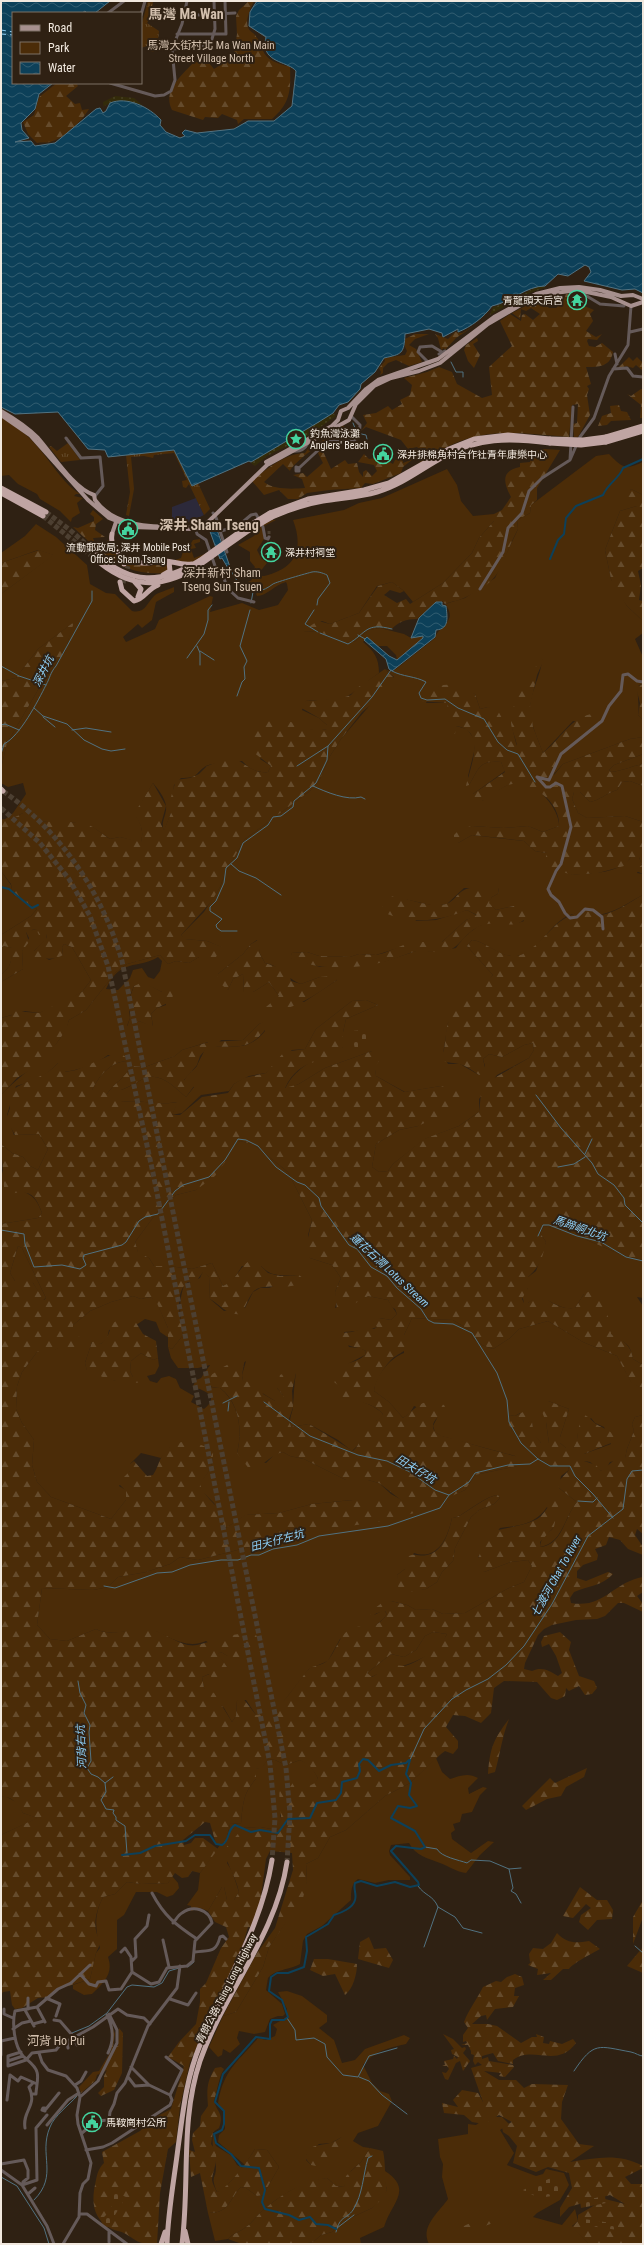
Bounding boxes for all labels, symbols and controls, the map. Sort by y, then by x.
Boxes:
district label: 馬灣 Ma Wan [148,6,224,22]
legend [12,12,142,84]
text: Road [48,21,72,35]
district label: 馬灣大街村北 Ma Wan Main Street Village North [147,39,275,65]
text: Park [48,41,70,55]
text: Water [48,61,76,75]
temple icon: 青龍頭天后宮 [566,289,588,311]
place label: 青龍頭天后宮 [503,295,563,306]
place icon: 釣魚灣泳灘 Anglers' Beach [285,428,307,450]
place label: 釣魚灣泳灘 Anglers' Beach [310,428,369,451]
public building icon: 深井排棉角村合作社青年康樂中心 [372,443,394,465]
place label: 深井排棉角村合作社青年康樂中心 [397,449,547,460]
district label: 深井 Sham Tseng [159,517,259,533]
public building icon: 流動郵政局: 深井 Mobile Post Office: Sham Tsang [117,518,139,540]
temple icon: 深井村祠堂 [260,541,282,563]
place label: 流動郵政局: 深井 Mobile Post Office: Sham Tsang [66,542,190,565]
place label: 深井村祠堂 [285,547,335,558]
district label: 深井新村 Sham Tseng Sun Tsuen [182,566,262,594]
water label: 深井坑 [30,652,58,689]
water label: 馬蹄峒北坑 [552,1213,610,1244]
water label: 蓮花石澗 Lotus Stream [348,1231,432,1310]
water label: 田夫仔坑 [394,1453,440,1487]
water label: 田夫仔左坑 [249,1527,307,1554]
water label: 七渡河 Chat To River [529,1533,585,1619]
water label: 河背右坑 [74,1723,89,1769]
street label: 青朗公路 Tsing Long Highway [194,1932,259,2045]
district label: 河背 Ho Pui [27,2034,85,2048]
public building icon: 馬鞍崗村公所 [81,2111,103,2133]
place label: 馬鞍崗村公所 [106,2117,166,2128]

